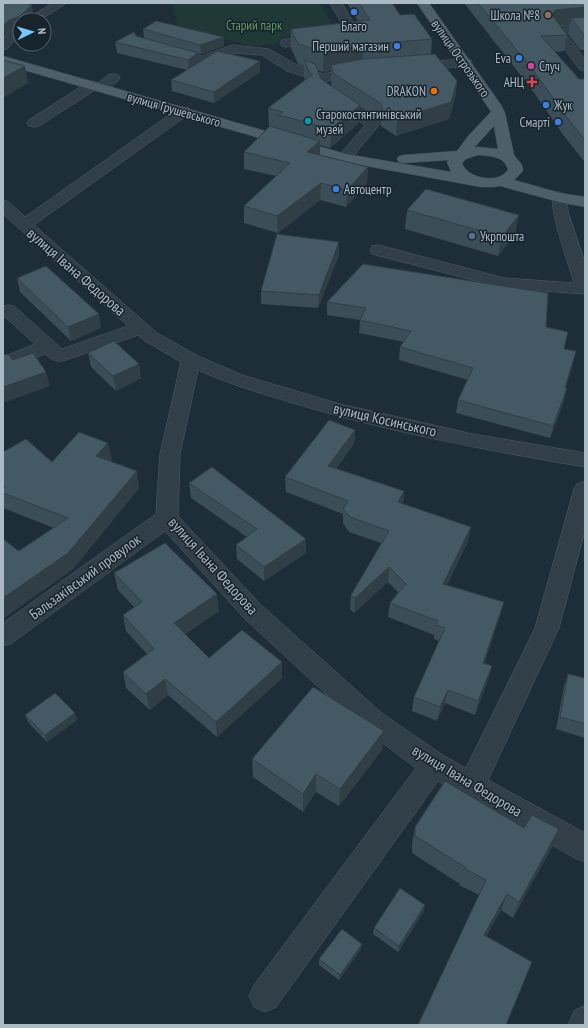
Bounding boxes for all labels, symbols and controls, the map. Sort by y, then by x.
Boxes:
marker: Благо [349,7,359,17]
place label: Школа №8 [491,7,540,24]
marker: Школа №8 [543,10,553,20]
north arrow [12,12,52,52]
street label: вулиця Острозького [428,16,494,101]
park label: Старий парк [226,17,282,34]
place label: Благо [341,18,367,35]
text: N [35,28,49,35]
place label: Перший магазин [312,38,389,55]
marker: Перший магазин [392,41,402,51]
place label: Eva [495,50,511,67]
marker: Eva [514,53,524,63]
place label: Случ [539,58,560,75]
marker: Случ [526,61,536,71]
place label: АНЦ [504,74,524,91]
marker: АНЦ [527,77,537,87]
place label: DRAKON [387,83,426,100]
marker: DRAKON [429,86,439,96]
street label: вулиця Грушевського [125,88,223,131]
place label: Жук [553,97,572,114]
marker: Жук [541,100,551,110]
place label: Старокостянтинівський музей [316,106,421,138]
place label: Смарті [520,114,550,131]
marker: Старокостянтинівський музей [303,116,313,126]
marker: Смарті [553,117,563,127]
place label: Автоцентр [344,181,392,198]
marker: Автоцентр [331,184,341,194]
street label: вулиця Івана Федорова [23,224,130,320]
place label: Укрпошта [480,228,524,245]
marker: Укрпошта [467,231,477,241]
street label: вулиця Косинського [332,398,439,441]
street label: вулиця Івана Федорова [165,513,262,618]
street label: Бальзаківський провулок [25,530,144,623]
street label: вулиця Івана Федорова [409,740,526,821]

